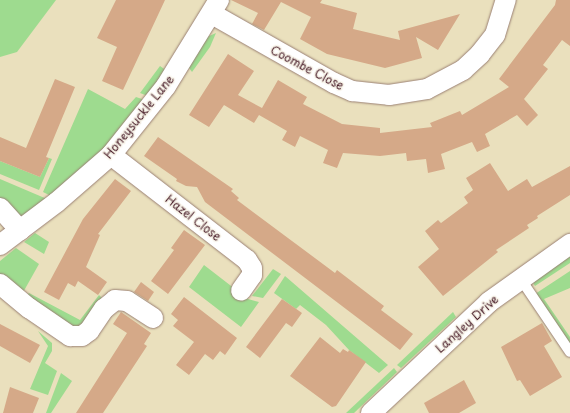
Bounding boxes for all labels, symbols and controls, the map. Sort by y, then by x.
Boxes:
street label: Coombe Close [268,42,346,94]
street label: Honeysuckle Lane [100,72,178,162]
street label: Hazel Close [162,192,224,244]
street label: Langley Drive [432,292,502,356]

